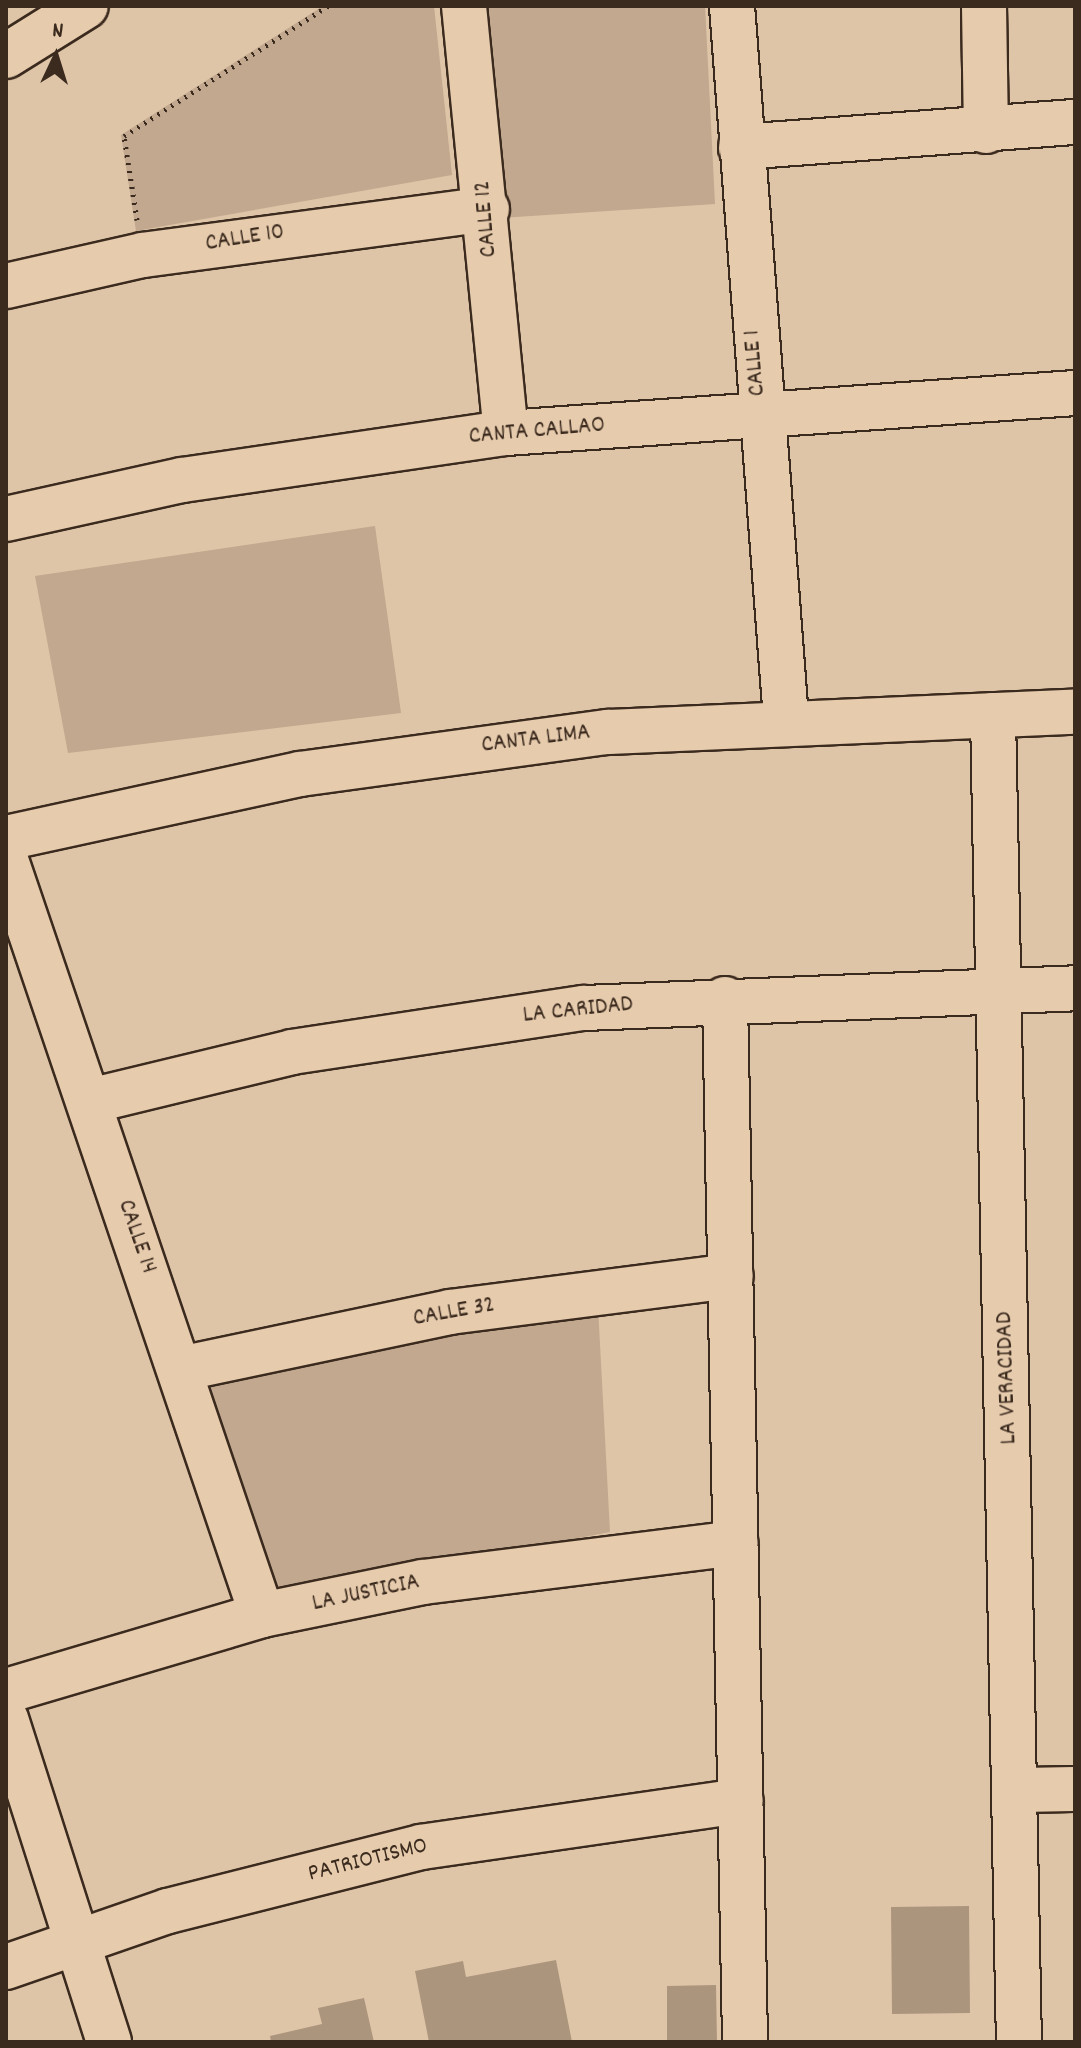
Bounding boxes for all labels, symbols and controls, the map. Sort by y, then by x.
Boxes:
north arrow [16,16,96,96]
text: N [51,16,64,47]
street label: CALLE 12 [469,180,505,258]
street label: CALLE 10 [204,219,286,259]
street label: CALLE 1 [739,329,773,397]
street label: CANTA CALLAO [468,412,606,452]
street label: CANTA LIMA [480,719,592,761]
street label: LA CARIDAD [522,991,634,1031]
street label: CALLE 14 [110,1196,162,1278]
street label: CALLE 32 [411,1292,497,1334]
street label: LA VERACIDAD [991,1311,1025,1445]
street label: LA JUSTICIA [310,1569,422,1619]
street label: PATRIOTISMO [305,1832,431,1890]

